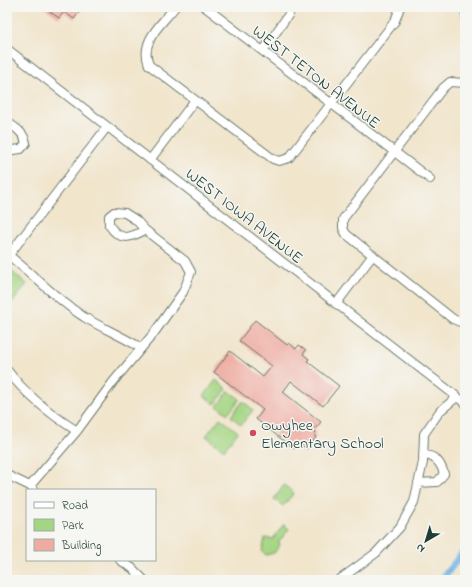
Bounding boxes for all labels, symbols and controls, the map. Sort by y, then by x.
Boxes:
street label: WEST TETON AVENUE [247,20,385,135]
street label: WEST IOWA AVENUE [180,163,308,270]
place label: Owyhee Elementary School [261,414,384,456]
marker: Owyhee Elementary School [248,428,258,438]
legend [26,489,156,561]
text: Road [62,497,88,515]
text: Park [62,517,84,535]
north arrow [406,521,446,561]
text: Building [61,537,101,556]
text: N [413,539,428,557]

